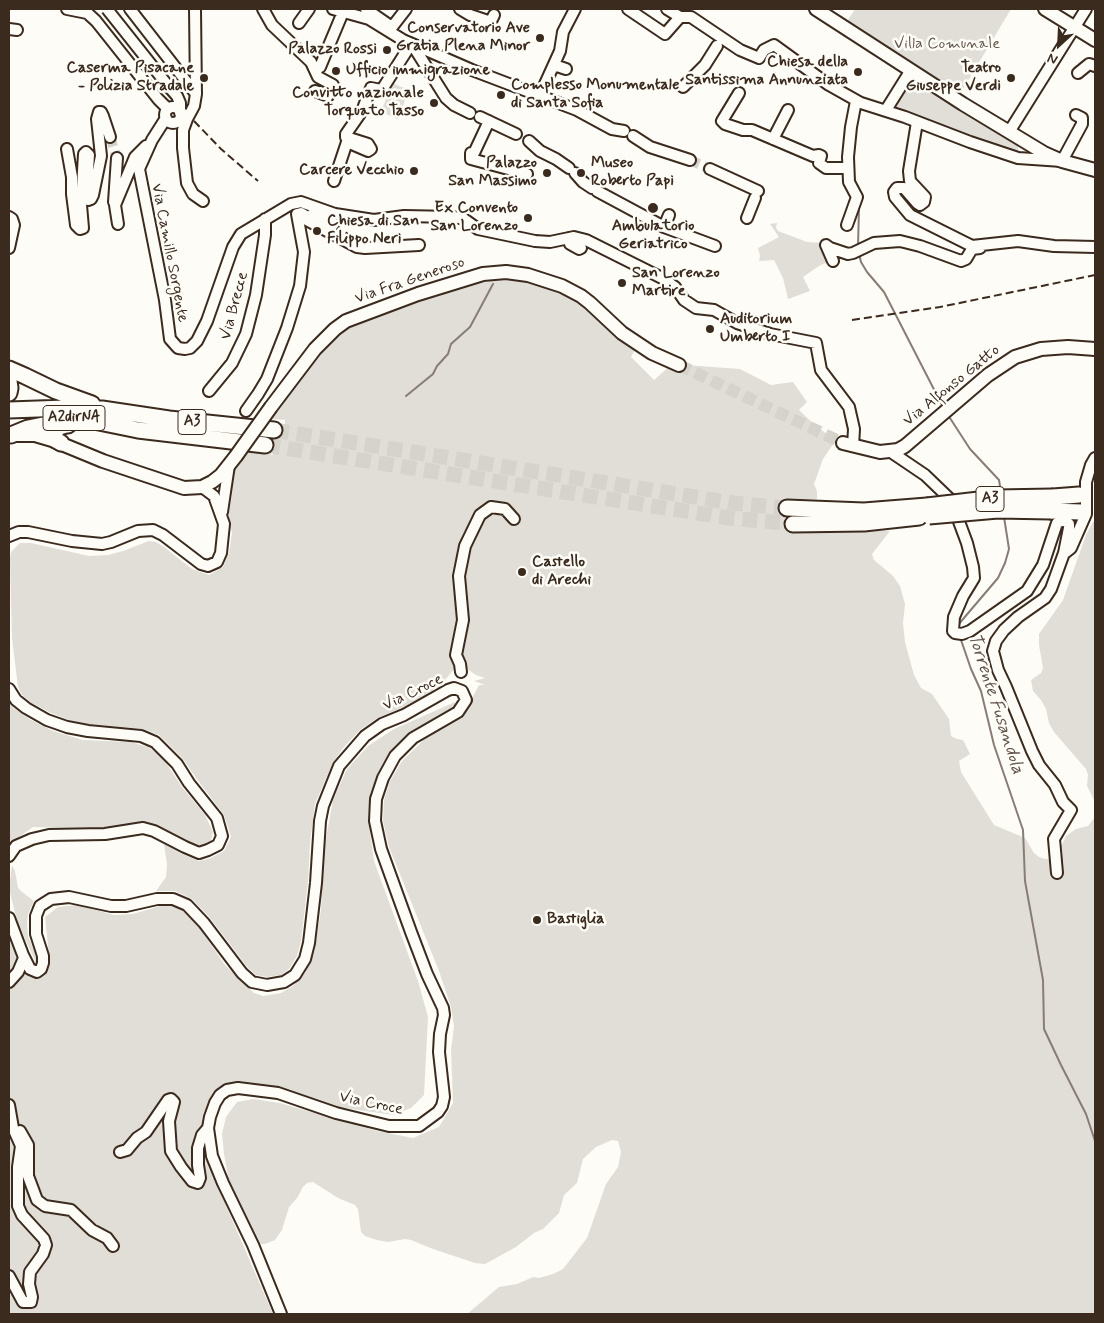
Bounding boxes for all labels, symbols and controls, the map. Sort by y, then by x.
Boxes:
place label: Conservatorio Ave Gratia Plena Minor [396,19,530,57]
north arrow [1034,20,1084,70]
marker: Conservatorio Ave Gratia Plena Minor [534,32,546,44]
park label: Villa Comunale [894,35,1000,55]
place label: Palazzo Rossi [288,40,377,60]
marker: Palazzo Rossi [381,44,393,56]
text: N [1045,48,1061,69]
place label: Chiesa della Santissima Annunziata [685,53,848,91]
place label: Caserma Pisacane - Polizia Stradale [67,59,194,97]
place label: Teatro Giuseppe Verdi [906,59,1001,97]
place label: Ufficio immigrazione [346,61,490,81]
marker: Ufficio immigrazione [330,65,342,77]
marker: Chiesa della Santissima Annunziata [852,66,864,78]
marker: Caserma Pisacane - Polizia Stradale [198,72,210,84]
marker: Teatro Giuseppe Verdi [1005,72,1017,84]
place label: Complesso Monumentale di Santa Sofia [511,76,679,114]
place label: Convitto nazionale Torquato Tasso [292,84,424,122]
marker: Complesso Monumentale di Santa Sofia [495,89,507,101]
marker: Convitto nazionale Torquato Tasso [428,97,440,109]
place label: Palazzo San Massimo [448,154,537,192]
place label: Museo Roberto Papi [591,154,674,192]
place label: Carcere Vecchio [299,161,404,181]
marker: Carcere Vecchio [408,165,420,177]
marker: Palazzo San Massimo [541,167,553,179]
marker: Museo Roberto Papi [575,167,587,179]
street label: Via Camillo Sorgente [146,182,192,324]
place label: Ex Convento San Lorenzo [430,199,518,237]
marker: Ambulatorio Geriatrico [646,201,660,215]
place label: Chiesa di San Filippo Neri [327,212,419,250]
marker: Ex Convento San Lorenzo [522,212,534,224]
place label: Ambulatorio Geriatrico [612,217,694,255]
marker: Chiesa di San Filippo Neri [311,225,323,237]
street label: Via Fra Generoso [352,253,468,309]
place label: San Lorenzo Martire [632,264,720,302]
street label: Via Brecce [217,270,253,342]
marker: San Lorenzo Martire [616,277,628,289]
place label: Auditorium Umberto I [720,310,792,348]
marker: Auditorium Umberto I [704,323,716,335]
street label: Via Alfonso Gatto [900,341,1004,431]
road number: A2dirNA [43,406,105,430]
road number: A3 [178,410,206,434]
road number: A3 [976,486,1004,512]
place label: Castello di Arechi [532,553,591,591]
marker: Castello di Arechi [516,566,528,578]
water label: Torrente Fusandola [962,631,1028,777]
street label: Via Croce [380,670,446,716]
place label: Bastiglia [547,910,605,930]
marker: Bastiglia [531,914,543,926]
street label: Via Croce [337,1088,405,1120]

